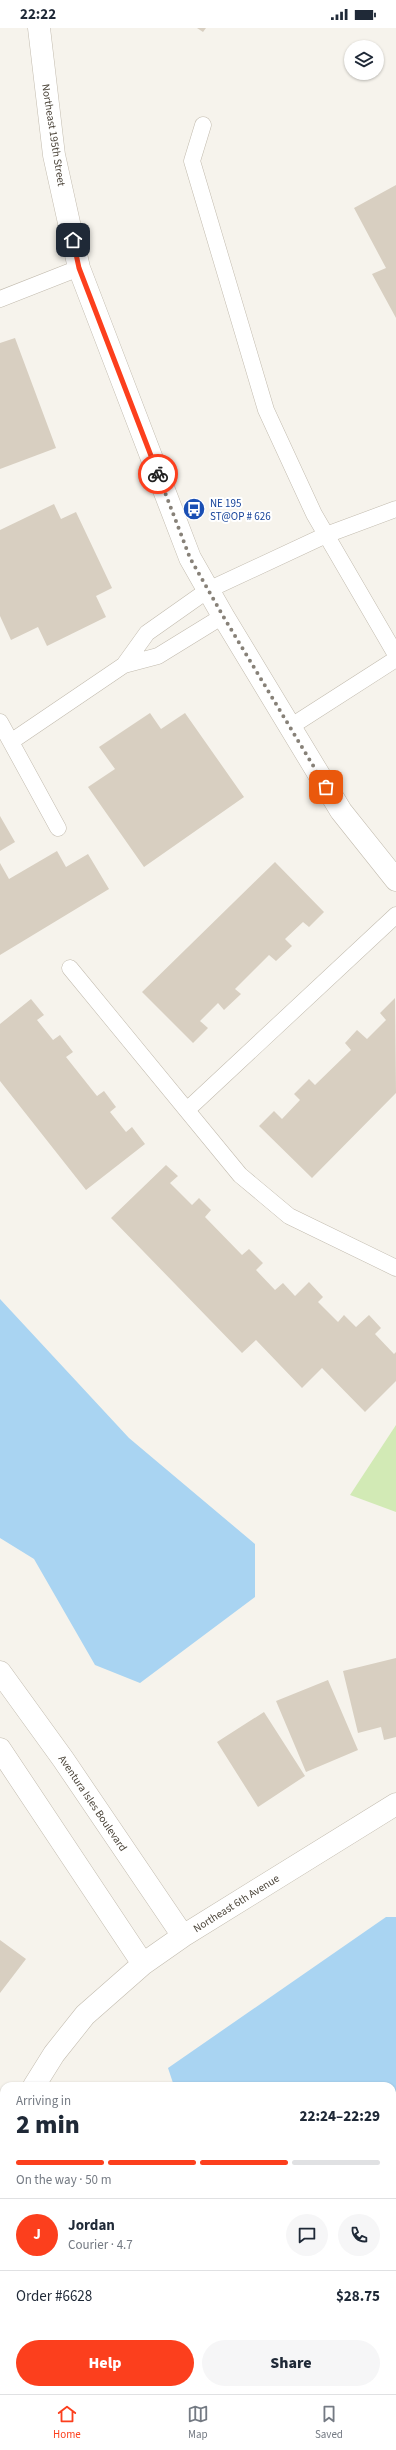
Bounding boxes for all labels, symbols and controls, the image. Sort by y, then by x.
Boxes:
text: 22:22 [20,4,56,25]
map controls [344,40,384,80]
button: layers [344,40,384,80]
street label: Northeast 195th Street [38,83,69,188]
pin [56,223,90,257]
icon: home [62,229,84,251]
courier [138,454,178,494]
icon: bike [147,463,169,485]
bus stop icon: NE 195 ST@OP # 626 [181,496,207,522]
place label: NE 195 ST@OP # 626 [210,496,271,524]
pin [309,770,343,804]
icon: bag [315,776,337,798]
street label: Aventura Isles Boulevard [55,1752,130,1854]
street label: Northeast 6th Avenue [190,1871,283,1936]
text: Arriving in [16,2092,71,2110]
text: 2 min [16,2106,80,2143]
text: 22:24–22:29 [299,2106,380,2127]
text: On the way · 50 m [16,2171,111,2189]
button: chat [286,2214,328,2256]
button: phone [338,2214,380,2256]
text: Jordan [68,2215,115,2236]
text: J [33,2224,41,2245]
text: Courier · 4.7 [68,2236,133,2254]
text: Order #6628 [16,2286,92,2307]
text: $28.75 [336,2286,380,2307]
button: Help [16,2340,194,2386]
button: Share [202,2340,380,2386]
tab: Home [53,2403,81,2442]
tab: Map [187,2403,209,2442]
tab: Saved [315,2403,343,2442]

